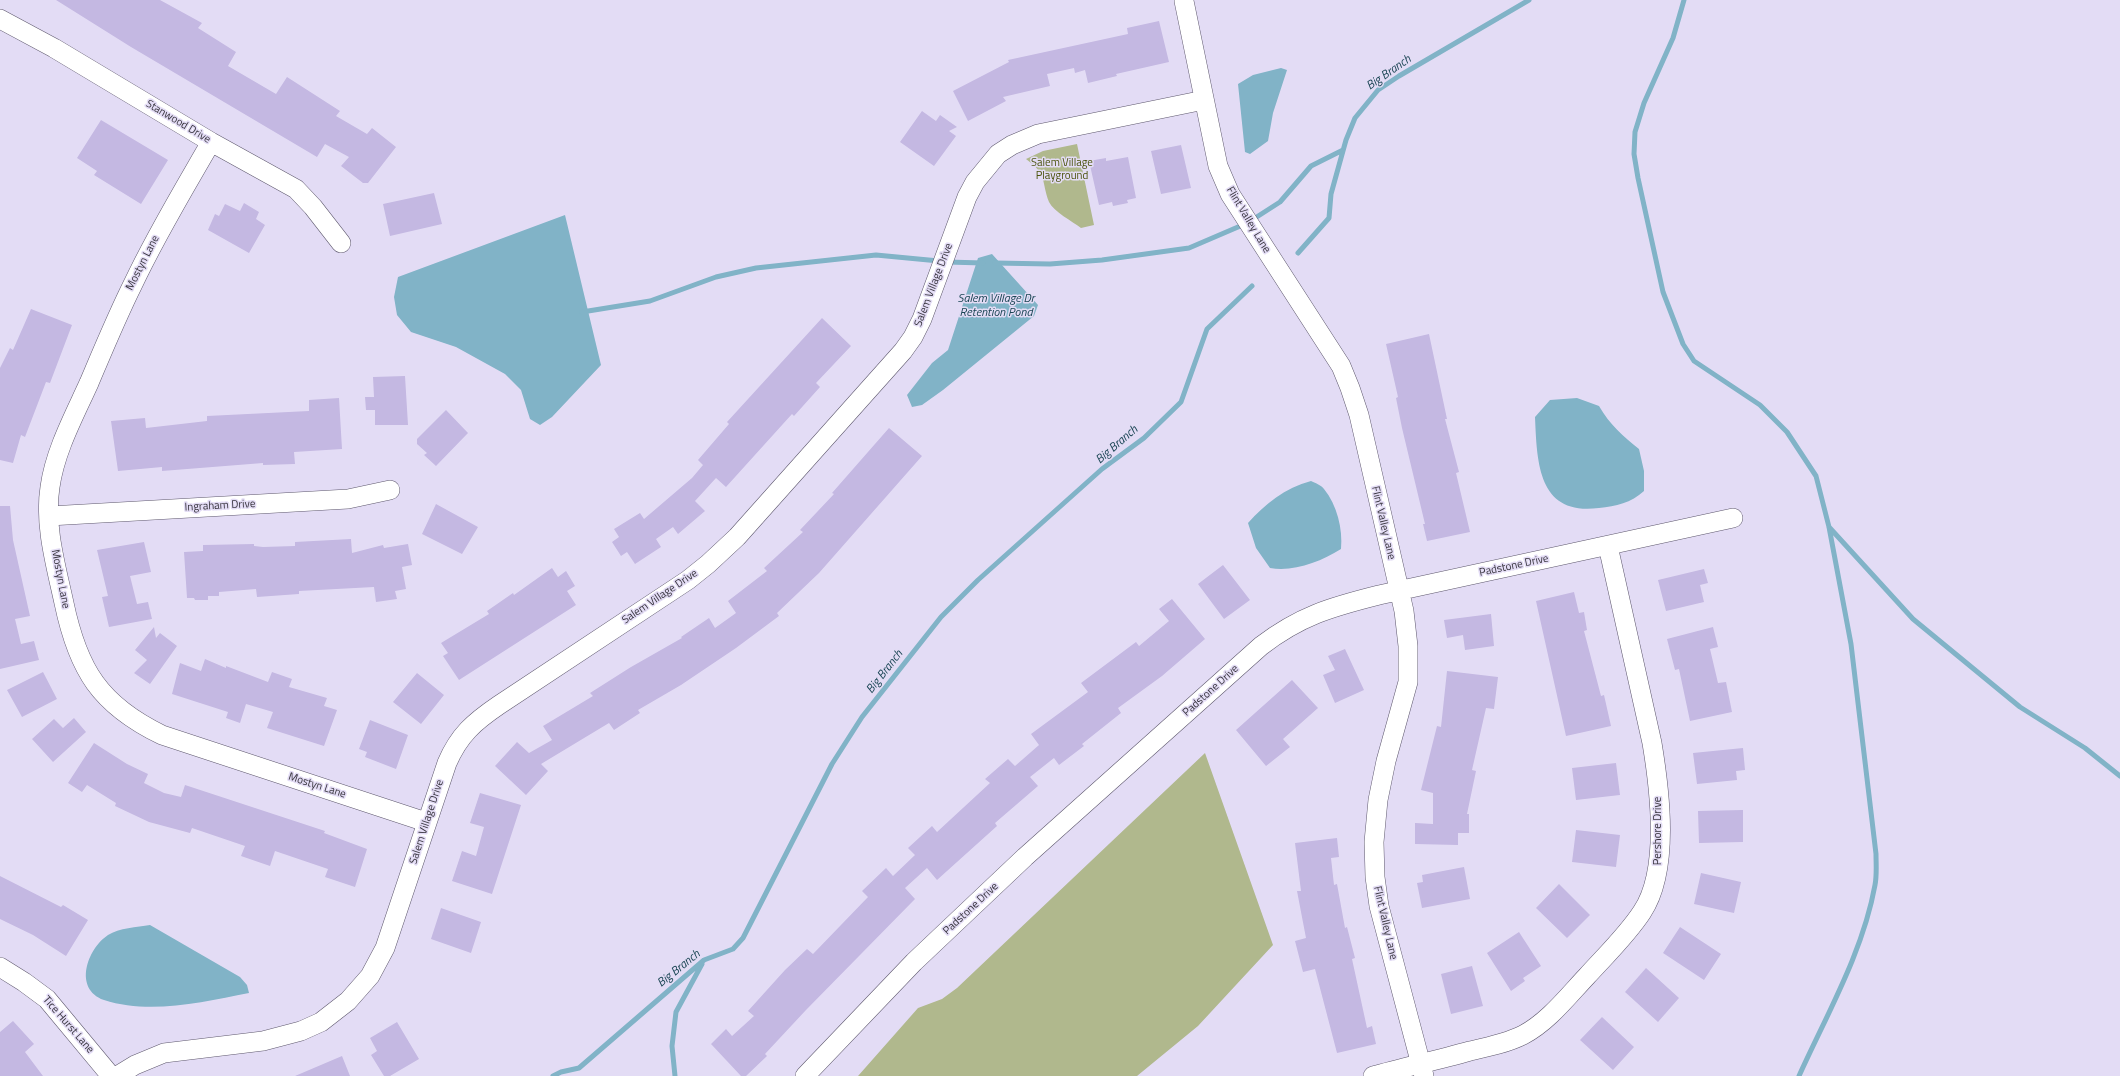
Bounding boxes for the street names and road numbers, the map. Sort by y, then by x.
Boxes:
street label: Stanwood Drive [143,97,213,147]
street label: Flint Valley Lane [1223,184,1273,256]
street label: Mostyn Lane [124,233,162,293]
street label: Salem Village Drive [912,241,956,329]
street label: Flint Valley Lane [1368,485,1398,561]
street label: Ingraham Drive [184,498,256,514]
street label: Mostyn Lane [48,548,72,610]
street label: Padstone Drive [1478,552,1550,580]
street label: Salem Village Drive [620,567,700,627]
street label: Padstone Drive [1180,663,1242,719]
street label: Mostyn Lane [286,770,348,802]
street label: Salem Village Drive [407,778,447,866]
street label: Pershore Drive [1651,797,1665,865]
street label: Padstone Drive [941,880,1001,938]
street label: Flint Valley Lane [1370,885,1400,961]
street label: Tice Hurst Lane [40,994,96,1056]

